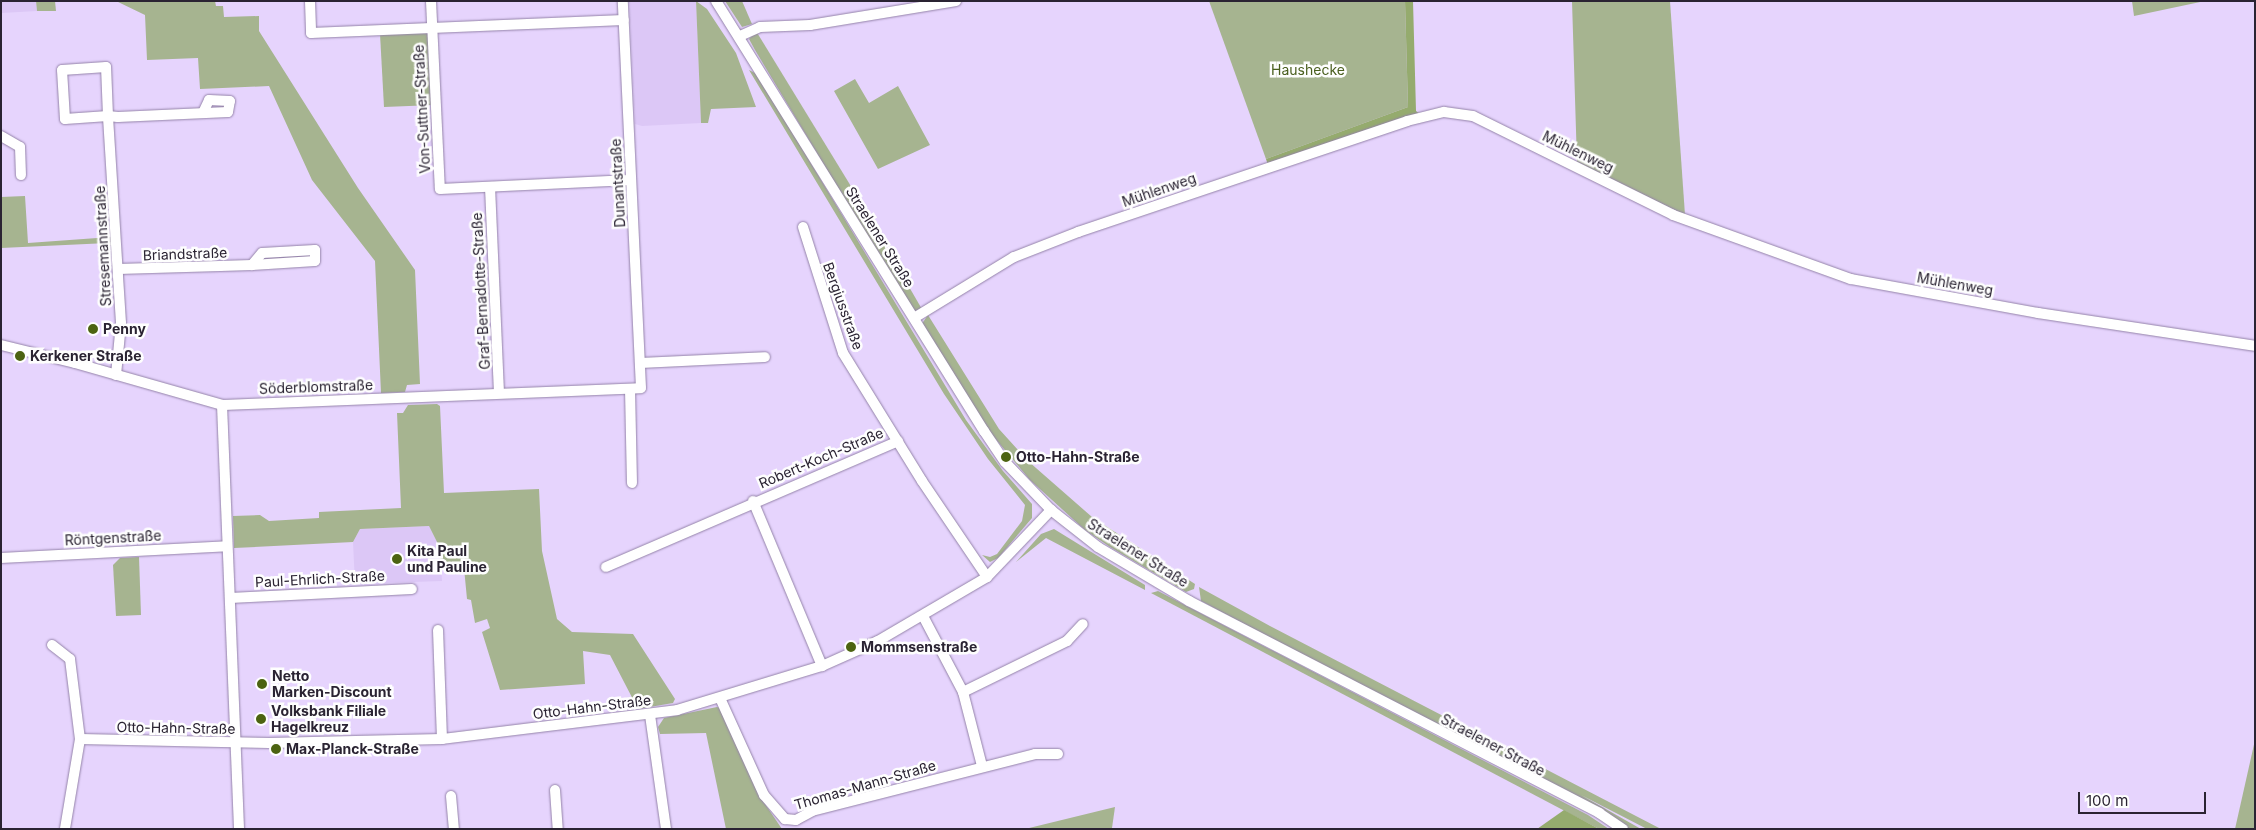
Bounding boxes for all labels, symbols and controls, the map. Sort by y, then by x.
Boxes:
street label: Von-Suttner-Straße [410,44,434,174]
park label: Haushecke [1271,62,1345,78]
street label: Mühlenweg [1540,128,1616,176]
street label: Dunantstraße [607,138,629,228]
street label: Mühlenweg [1120,170,1198,210]
street label: Straelener Straße [842,184,918,290]
street label: Stresemannstraße [91,185,115,307]
street label: Graf-Bernadotte-Straße [468,212,494,370]
street label: Briandstraße [142,244,228,264]
street label: Bergiusstraße [819,260,867,352]
street label: Mühlenweg [1916,269,1994,299]
place label: Penny [103,321,146,337]
marker: Penny [87,323,99,335]
place label: Kerkener Straße [30,348,141,364]
marker: Kerkener Straße [14,350,26,362]
street label: Söderblomstraße [259,377,373,397]
street label: Robert-Koch-Straße [756,424,886,492]
place label: Otto-Hahn-Straße [1016,449,1140,465]
marker: Otto-Hahn-Straße [1000,451,1012,463]
street label: Straelener Straße [1085,515,1191,591]
street label: Röntgenstraße [64,527,162,549]
place label: Kita Paul und Pauline [407,543,487,576]
marker: Kita Paul und Pauline [391,553,403,565]
street label: Paul-Ehrlich-Straße [255,567,385,591]
place label: Mommsenstraße [861,639,977,655]
marker: Mommsenstraße [845,641,857,653]
place label: Netto Marken-Discount [272,668,392,700]
marker: Netto Marken-Discount [256,678,268,690]
street label: Otto-Hahn-Straße [532,691,652,723]
place label: Volksbank Filiale Hagelkreuz [271,703,386,736]
street label: Straelener Straße [1438,710,1548,780]
marker: Volksbank Filiale Hagelkreuz [255,713,267,725]
street label: Otto-Hahn-Straße [116,719,236,737]
place label: Max-Planck-Straße [286,741,419,757]
marker: Max-Planck-Straße [270,743,282,755]
street label: Thomas-Mann-Straße [792,757,938,813]
scale bar [2081,782,2208,814]
text: 100 m [2086,791,2128,810]

